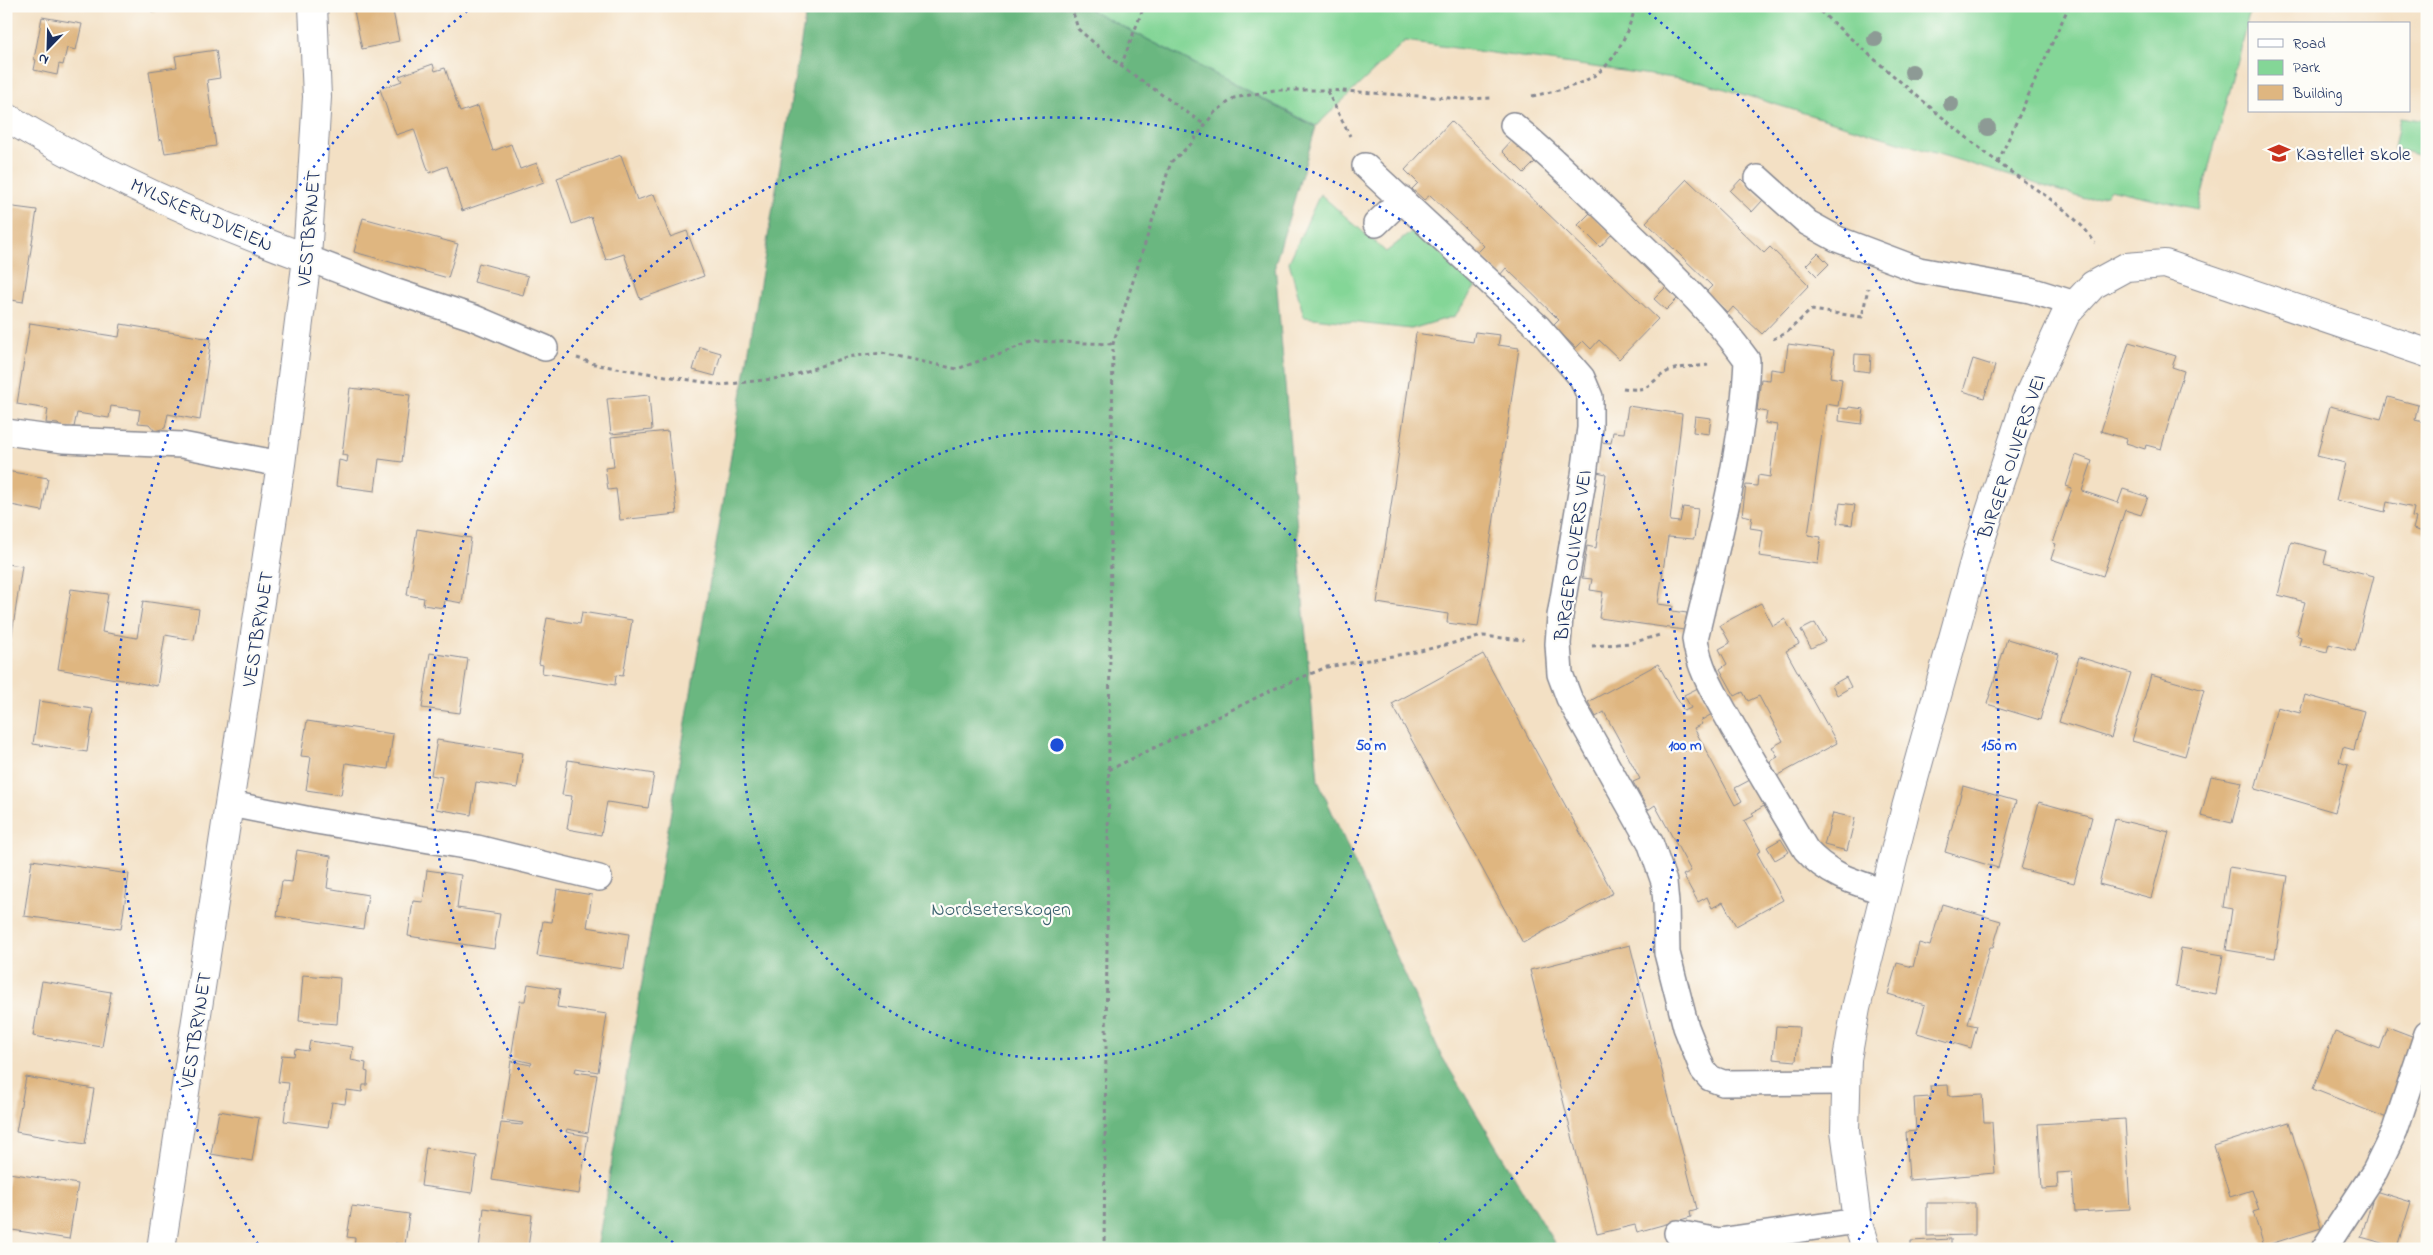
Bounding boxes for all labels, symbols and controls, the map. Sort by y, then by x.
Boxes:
north arrow [22,22,72,72]
legend [2248,22,2410,112]
text: Road [2293,33,2326,55]
text: N [35,47,52,70]
text: Park [2293,57,2321,79]
text: Building [2292,83,2342,106]
school or university icon: Kastellet skole [2266,140,2292,166]
place label: Kastellet skole [2296,141,2411,170]
street label: VESTBRYNET [291,169,330,289]
street label: MYLSKERUDVEIEN [125,172,277,261]
street label: BIRGER OLIVERS VEI [1971,371,2055,544]
street label: BIRGER OLIVERS VEI [1548,468,1601,644]
street label: VESTBRYNET [236,570,283,690]
text: 50 m [1356,735,1387,757]
text: 100 m [1668,735,1702,757]
text: 150 m [1981,735,2017,757]
centre of rings [1048,736,1066,754]
park label: Nordseterskogen [931,896,1071,926]
street label: VESTBRYNET [174,971,221,1091]

